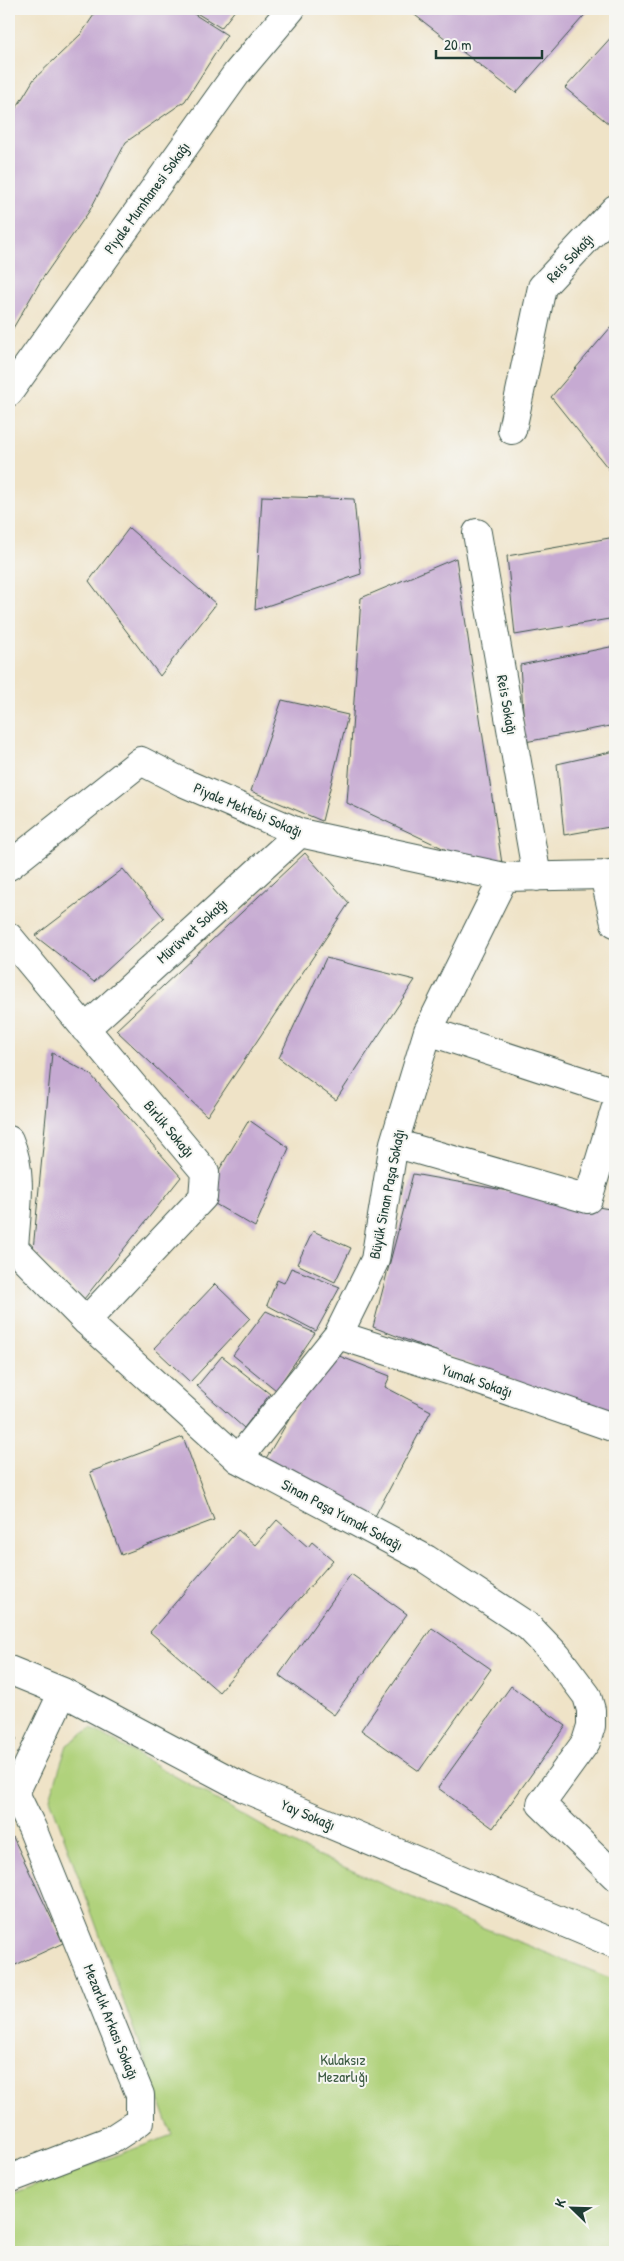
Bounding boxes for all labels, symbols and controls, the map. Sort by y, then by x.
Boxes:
scale bar [436,28,543,60]
text: 20 m [444,34,471,55]
street label: Piyale Mumhanesi Sokağı [99,137,194,258]
street label: Reis Sokağı [541,228,598,287]
street label: Reis Sokağı [492,673,523,736]
street label: Piyale Mektebi Sokağı [190,777,306,842]
street label: Mürüvvet Sokağı [152,893,232,968]
street label: Birlik Sokağı [139,1096,200,1162]
street label: Büyük Sinan Paşa Sokağı [364,1127,409,1261]
street label: Yumak Sokağı [439,1359,515,1402]
street label: Sinan Paşa Yumak Sokağı [278,1474,407,1555]
street label: Yay Sokağı [278,1794,339,1835]
street label: Mezarlık Arkası Sokağı [79,1961,144,2083]
park label: Kulaksız Mezarlığı [318,2049,368,2087]
north arrow [546,2184,596,2234]
text: K [549,2195,570,2210]

